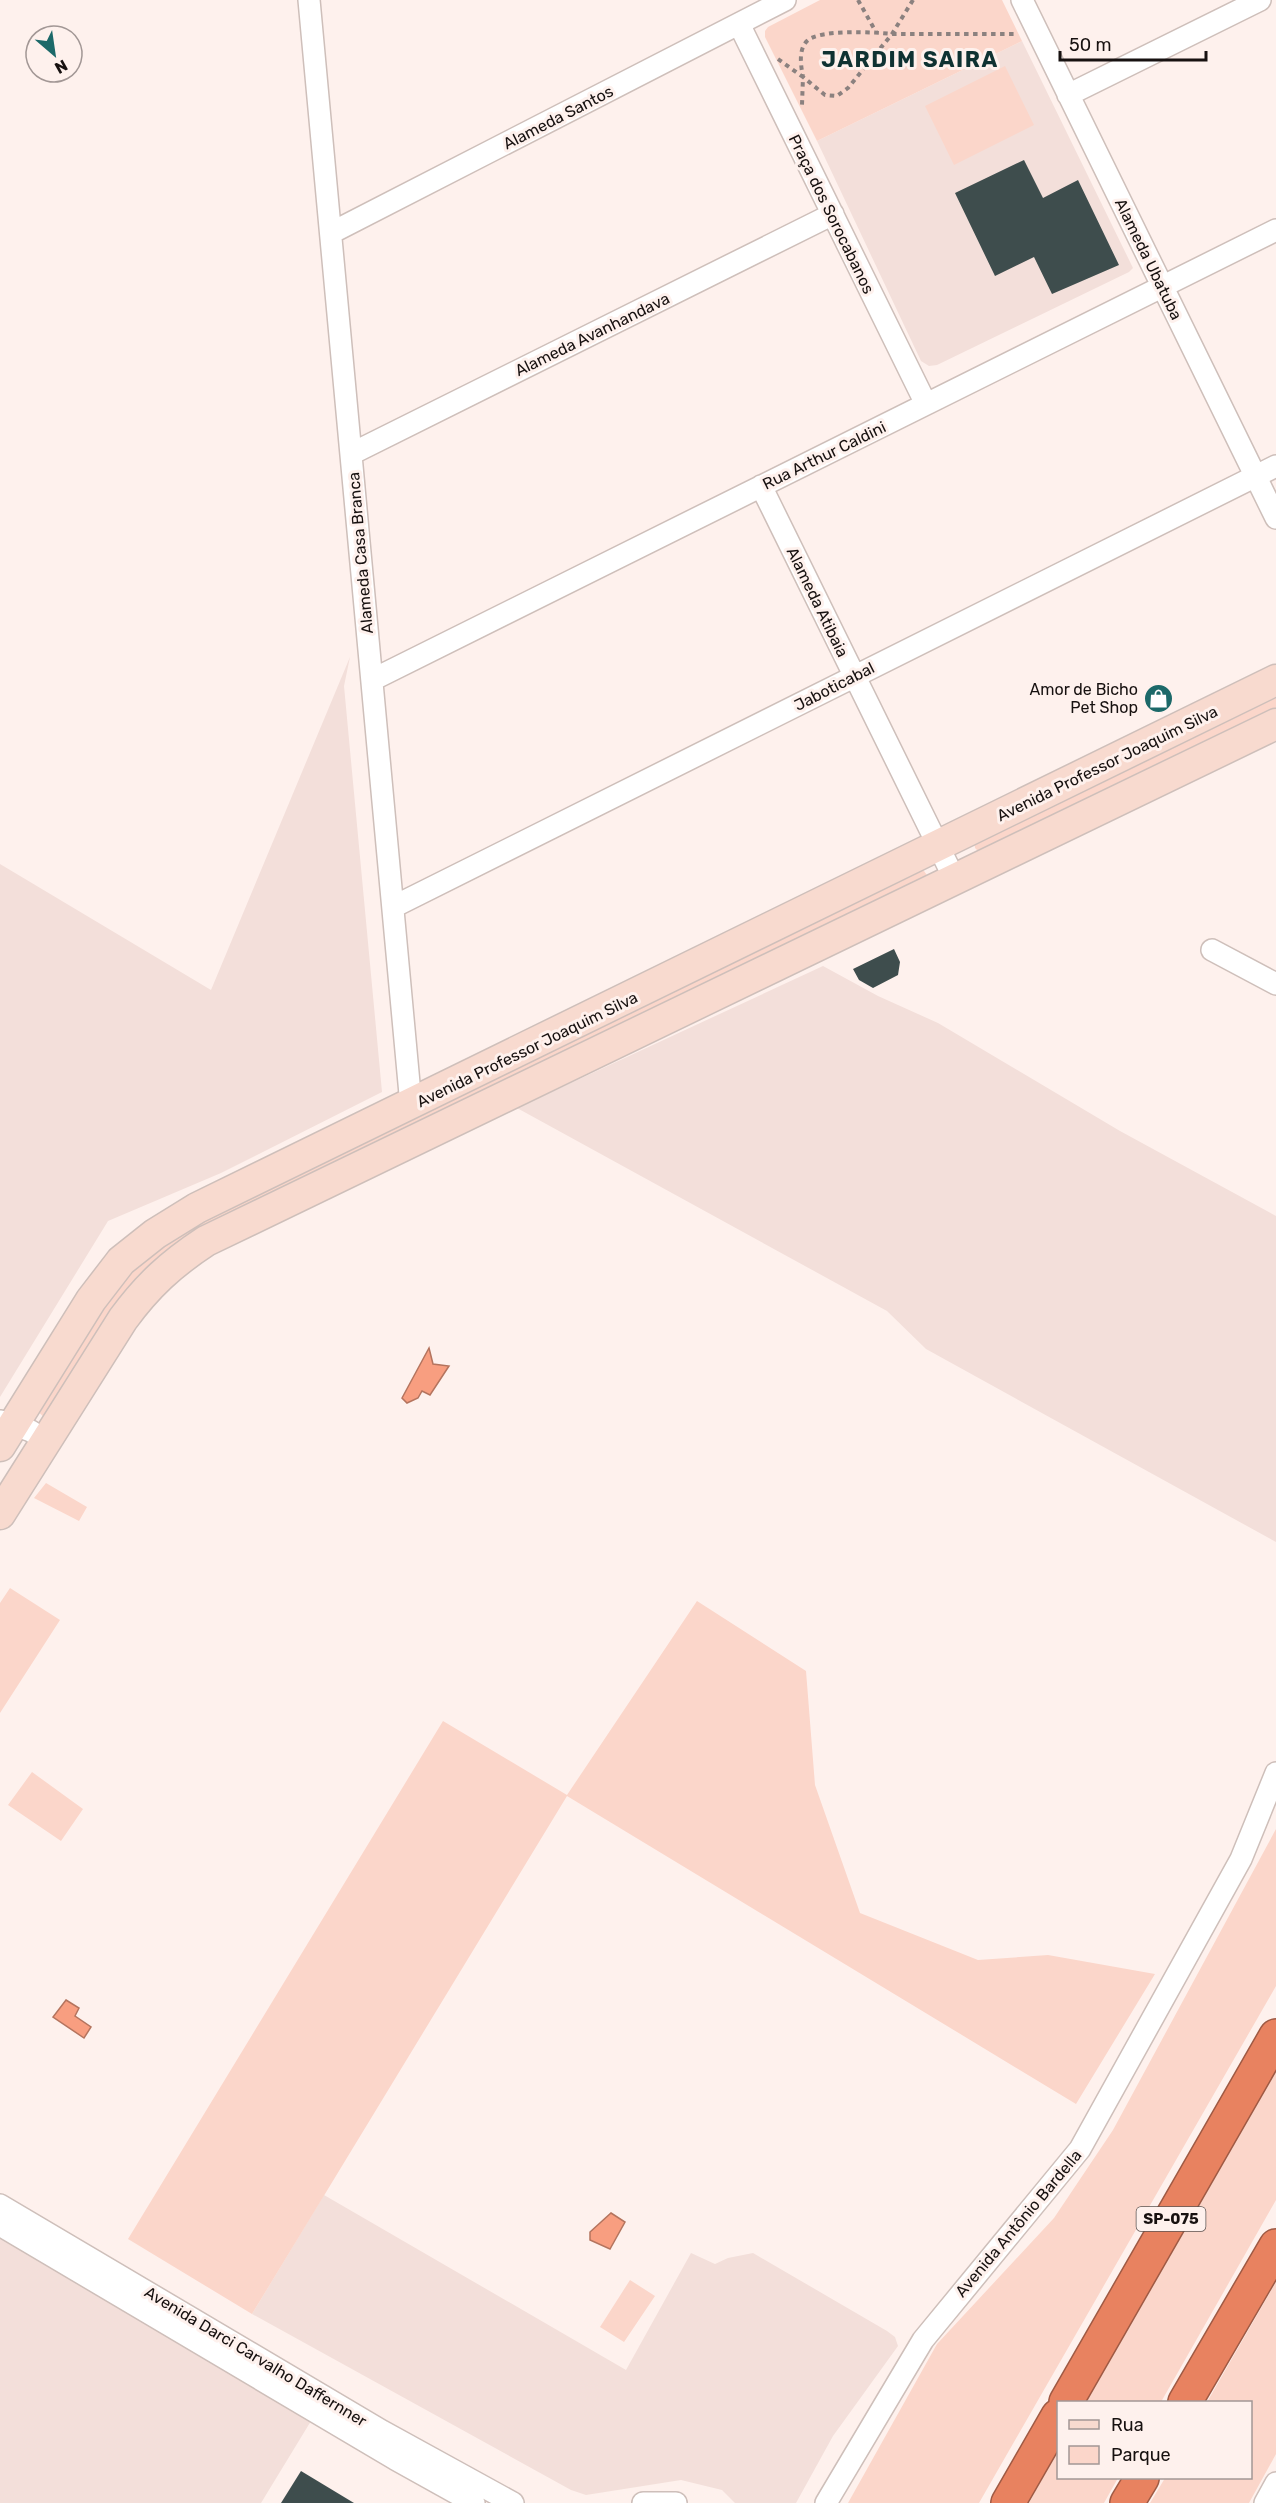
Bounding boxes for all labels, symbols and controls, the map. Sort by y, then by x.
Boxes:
north arrow [24,24,84,84]
scale bar [1060,24,1206,62]
text: 50 m [1069,34,1112,56]
district label: JARDIM SAIRA [821,46,999,73]
text: N [51,56,71,78]
street label: Alameda Santos [500,82,616,153]
street label: Praça dos Sorocabanos [785,132,878,297]
street label: Alameda Ubatuba [1111,195,1186,323]
street label: Alameda Avanhandava [512,289,673,380]
street label: Rua Arthur Caldini [759,417,889,494]
street label: Alameda Casa Branca [344,471,377,635]
street label: Alameda Atibaia [783,544,852,660]
street label: Jaboticabal [791,658,878,715]
place label: Amor de Bicho Pet Shop [1030,680,1138,717]
shop icon: Amor de Bicho Pet Shop [1143,682,1175,714]
street label: Avenida Professor Joaquim Silva [994,702,1221,825]
street label: Avenida Professor Joaquim Silva [414,988,641,1111]
street label: Avenida Antônio Bardella [951,2146,1085,2301]
road number: SP-075 [1136,2207,1206,2231]
street label: Avenida Darci Carvalho Daffernner [141,2282,370,2430]
legend [1057,2401,1252,2479]
text: Rua [1111,2414,1144,2436]
text: Parque [1111,2444,1171,2466]

